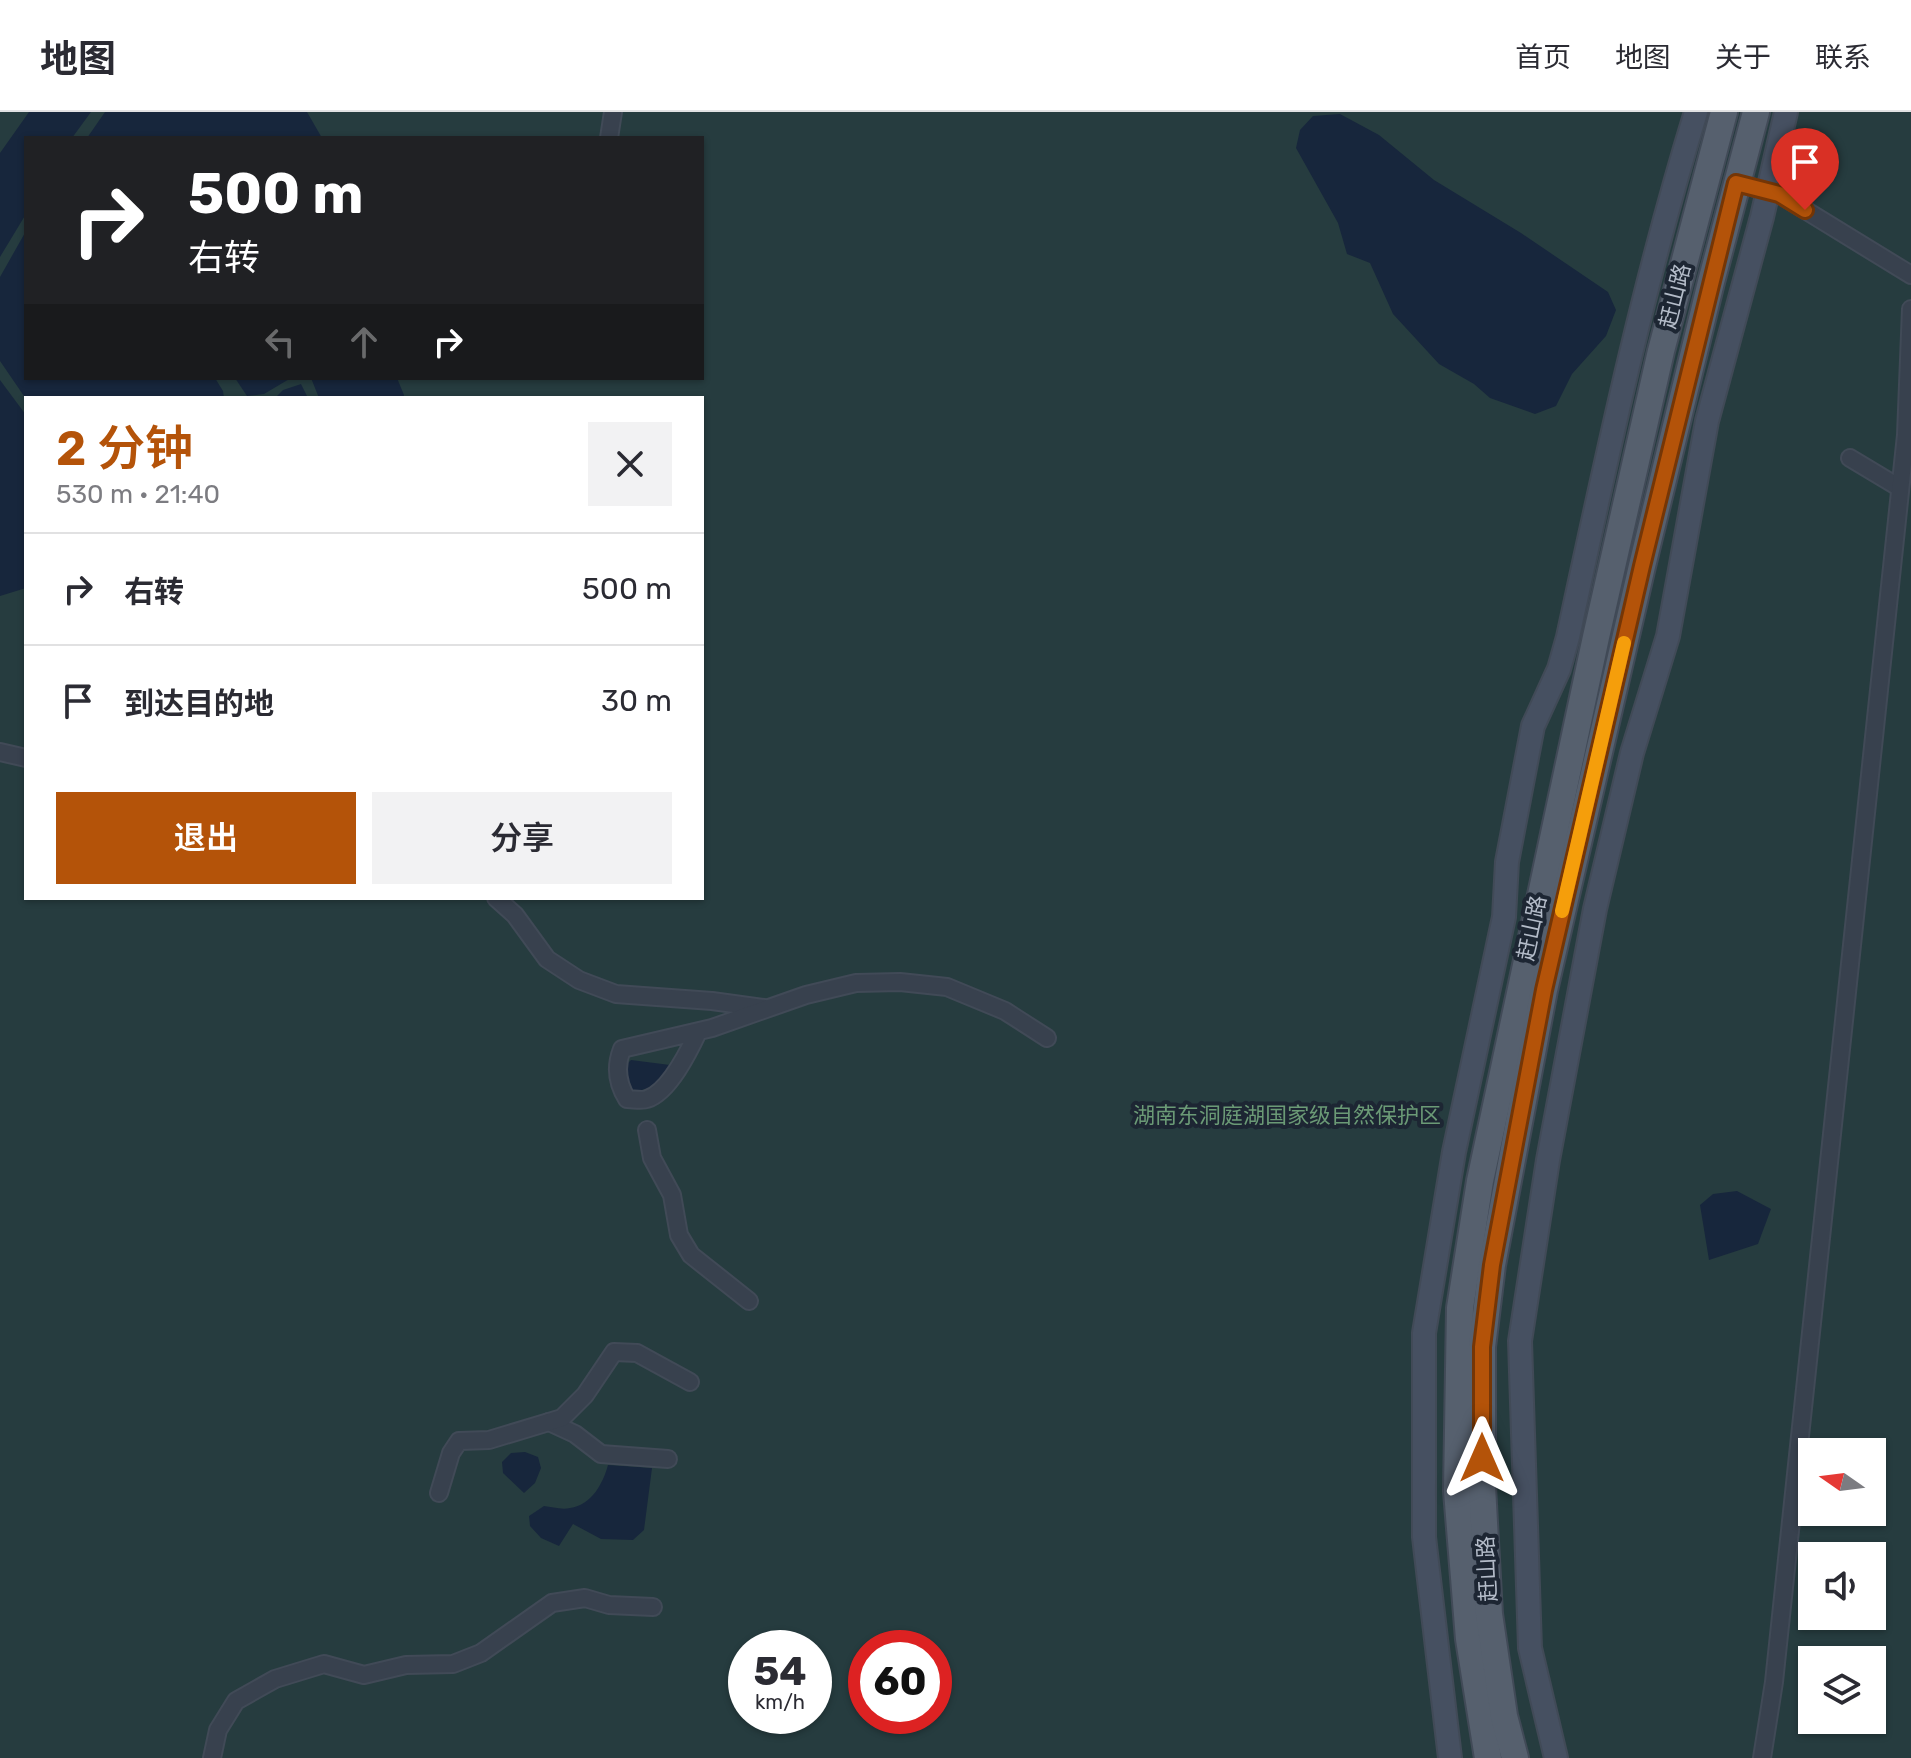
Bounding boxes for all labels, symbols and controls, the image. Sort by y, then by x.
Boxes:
text: 地图 [40,36,116,82]
text: 首页 [1515,41,1571,74]
text: 地图 [1615,41,1671,74]
text: 关于 [1715,41,1771,74]
text: 联系 [1815,41,1871,74]
pin [1771,128,1839,210]
icon: arrive [1783,140,1827,184]
text: 500 m [188,161,364,227]
icon: right [56,168,160,272]
text: 右转 [188,236,260,279]
street label: 赶山路 [1654,261,1696,331]
icon: left [258,320,302,364]
icon: ahead [342,320,386,364]
icon: right [426,320,470,364]
text: 2 分钟 [56,420,193,477]
button: close [588,422,672,506]
text: 530 m · 21:40 [56,479,220,510]
icon: right [56,567,100,611]
text: 500 m [582,571,672,607]
text: 右转 [124,574,184,610]
icon: arrive [56,679,100,723]
text: 30 m [601,683,672,719]
text: 到达目的地 [124,686,274,722]
button: 退出 [56,792,356,884]
button: 分享 [372,792,672,884]
street label: 赶山路 [1512,893,1552,963]
park label: 湖南东洞庭湖国家级自然保护区 [1133,1102,1441,1129]
position arrow [1440,1416,1524,1500]
north arrow [1798,1438,1886,1526]
map controls [1798,1438,1886,1734]
street label: 赶山路 [1472,1535,1502,1603]
button: sound [1798,1542,1886,1630]
speed limit sign: 60 [848,1630,952,1734]
button: layers [1798,1646,1886,1734]
text: 54 [753,1648,807,1695]
text: km/h [755,1690,805,1714]

